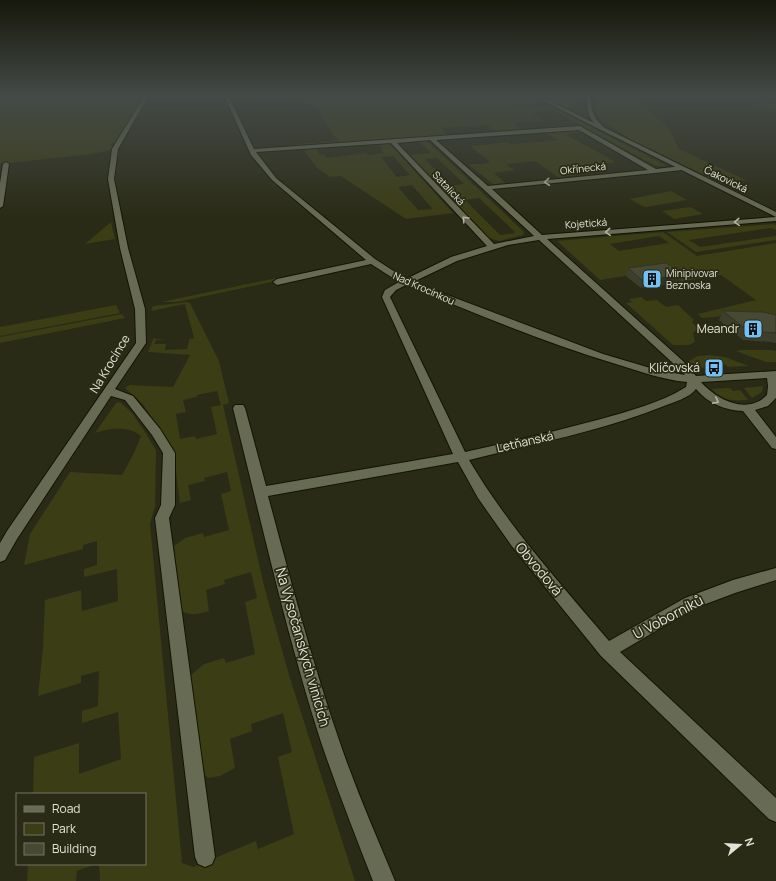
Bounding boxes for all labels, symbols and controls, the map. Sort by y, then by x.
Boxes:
street label: Okřínecká [559,159,607,177]
street label: Čakovická [702,162,750,196]
street label: Satalická [430,168,468,208]
one-way arrow [544,177,550,186]
street label: Kojetická [564,215,608,231]
one-way arrow [462,216,470,224]
one-way arrow [734,218,740,227]
one-way arrow [604,228,611,237]
place label: Minipivovar Beznoska [666,266,718,292]
street label: Nad Krocínkou [391,268,457,308]
building icon: Minipivovar Beznoska [641,268,663,290]
building icon: Meandr [742,318,764,340]
place label: Meandr [697,320,740,337]
street label: Na Krocínce [85,331,134,396]
bus stop icon: Klíčovská [703,357,725,379]
place label: Klíčovská [649,359,700,376]
one-way arrow [712,396,719,403]
street label: Letňanská [495,427,555,456]
street label: Obvodová [512,538,567,599]
street label: Na Vysočanských vinicích [272,565,335,729]
street label: U Voborníků [629,590,706,643]
legend [16,793,146,865]
text: Road [52,800,80,817]
text: Park [52,820,77,837]
north arrow [720,825,760,865]
text: N [742,836,758,848]
text: Building [52,840,96,857]

